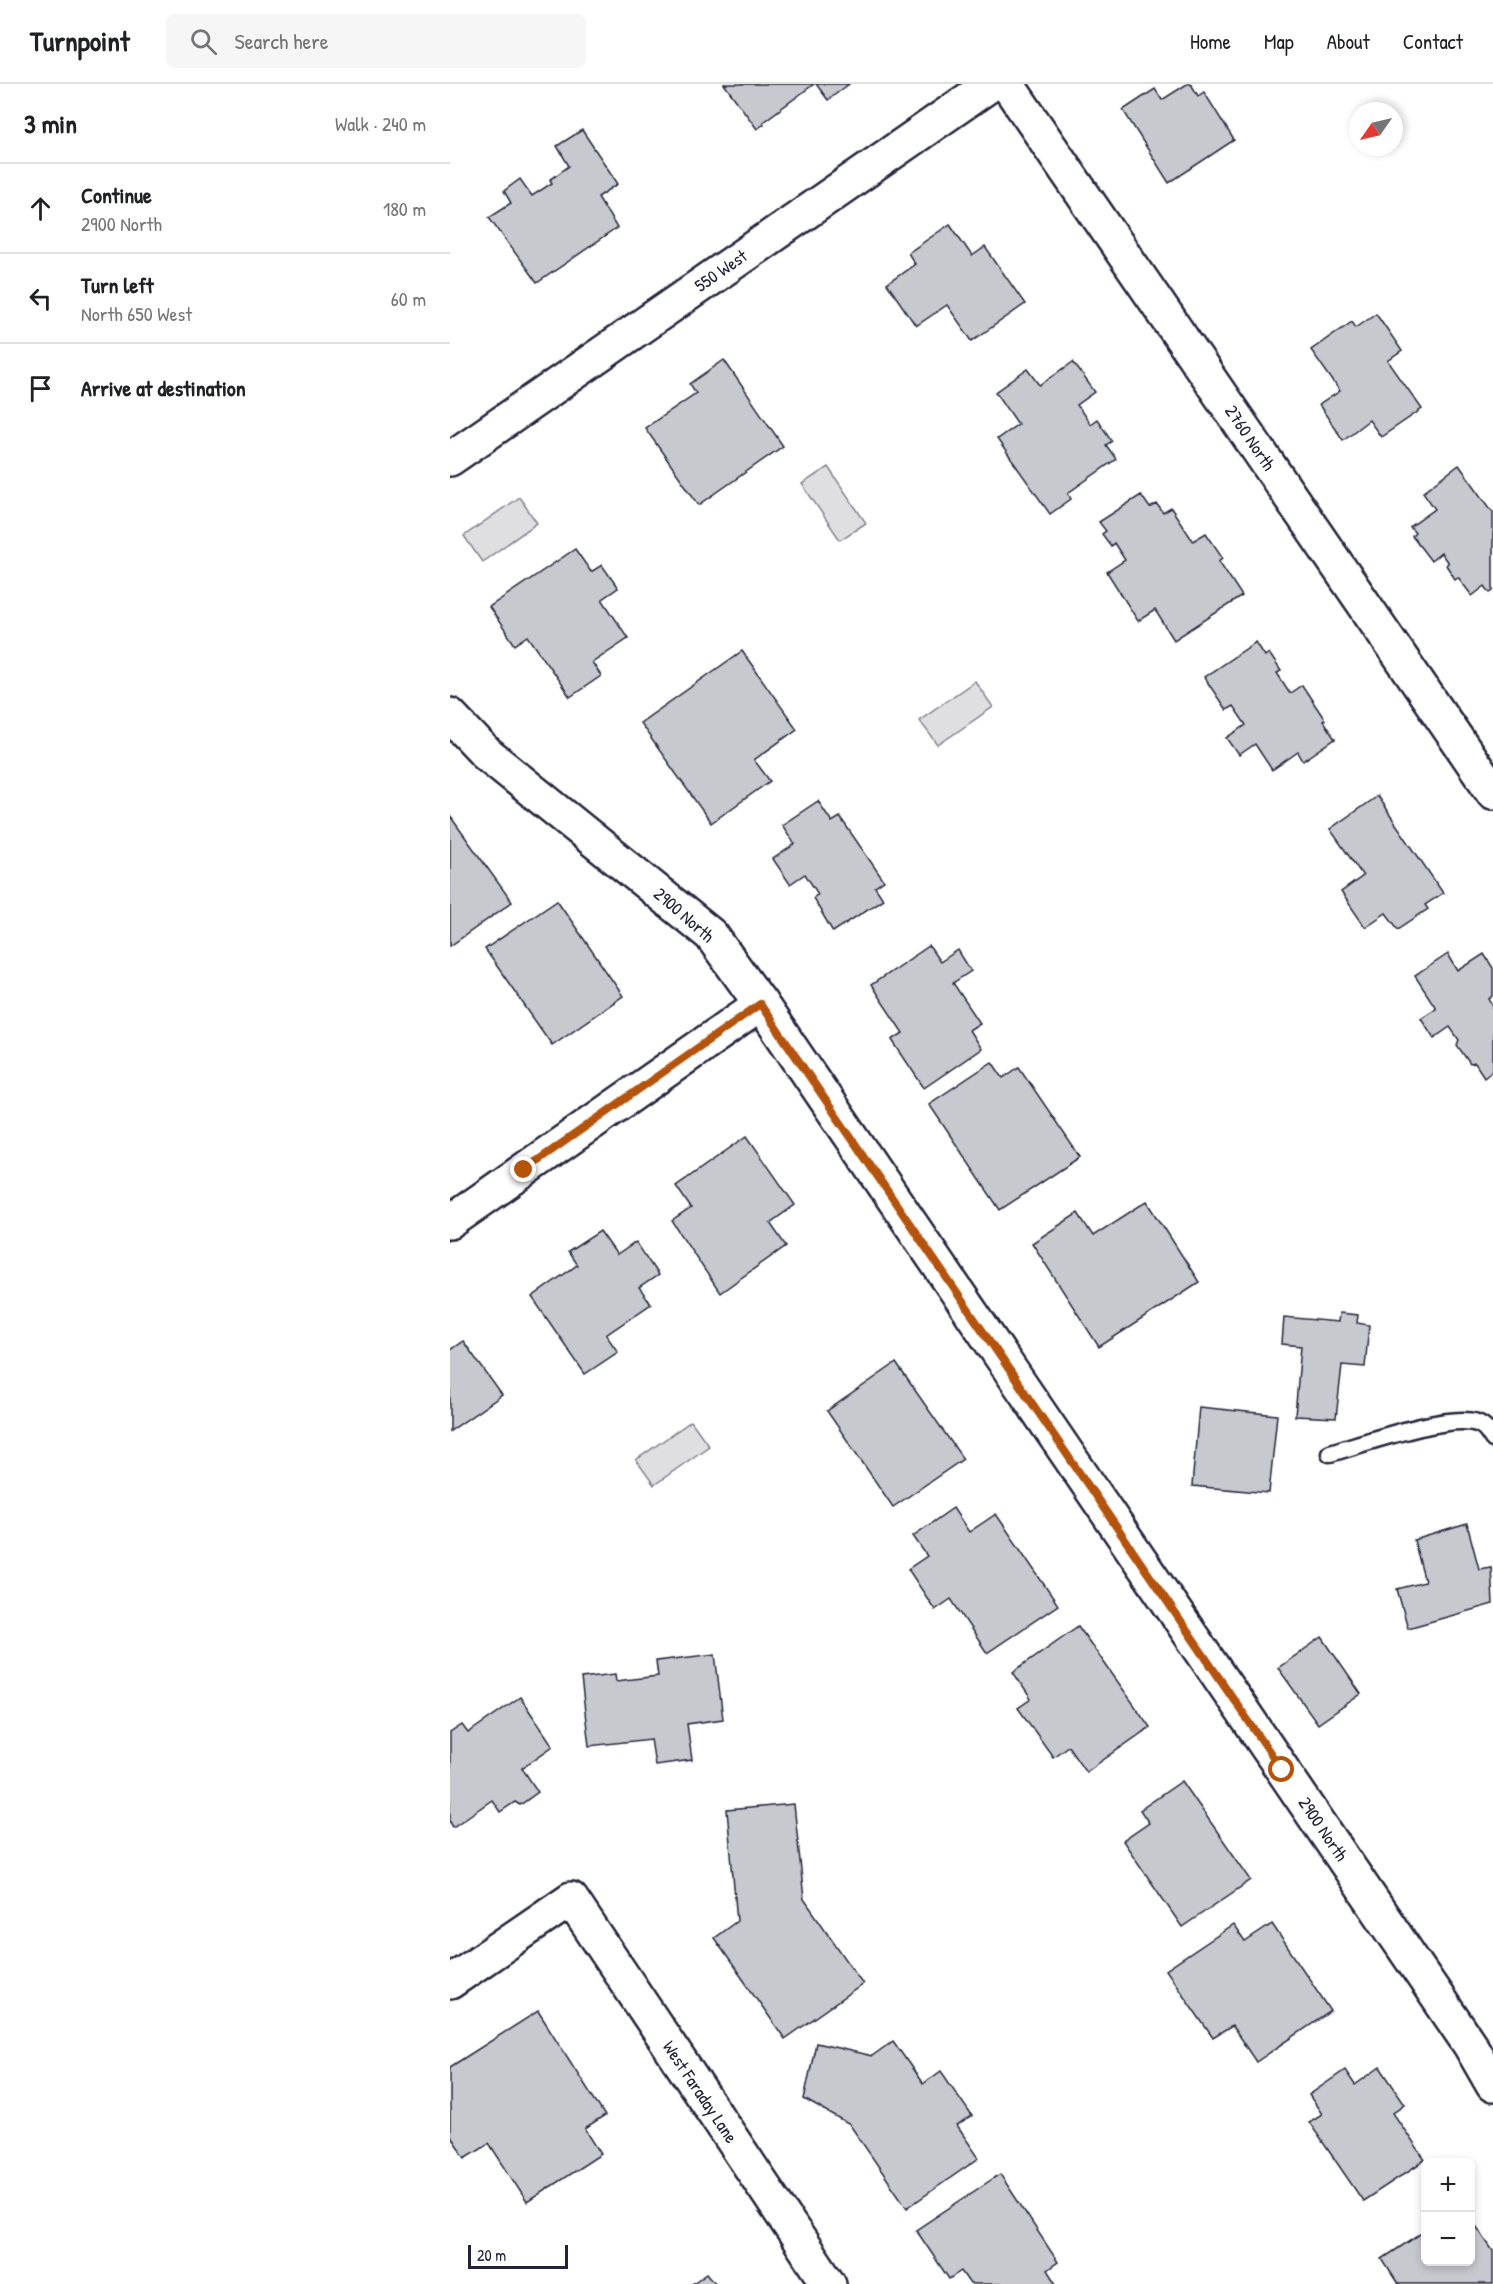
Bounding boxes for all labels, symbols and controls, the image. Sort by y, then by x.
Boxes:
search box [166,14,586,68]
text: Turnpoint [30,22,130,60]
icon: search [187,25,220,58]
text: Search here [235,26,329,56]
text: Home [1190,27,1231,56]
text: Map [1264,27,1294,56]
text: About [1327,27,1370,56]
text: Contact [1403,27,1463,56]
north arrow [1349,102,1403,156]
text: 3 min [24,106,77,141]
text: Walk · 240 m [335,110,426,137]
text: Continue [81,180,152,210]
icon: ahead [24,192,57,225]
text: 180 m [383,195,426,222]
text: 2900 North [81,210,162,237]
street label: 550 West [689,243,753,298]
text: Turn left [81,270,154,300]
icon: left [24,282,57,315]
text: 60 m [391,285,426,312]
text: North 650 West [81,300,192,327]
icon: arrive [24,372,57,405]
text: Arrive at destination [81,373,246,403]
street label: 2760 North [1219,400,1282,476]
street label: 2900 North [649,881,720,948]
route end [510,1156,536,1182]
route start [1268,1756,1294,1782]
street label: 2900 North [1293,1792,1354,1866]
street label: West Faraday Lane [657,2036,744,2148]
map controls [1421,2158,1475,2266]
button: + [1421,2158,1475,2212]
button: − [1421,2212,1475,2266]
scale bar [468,2242,568,2270]
text: 20 m [477,2244,506,2266]

